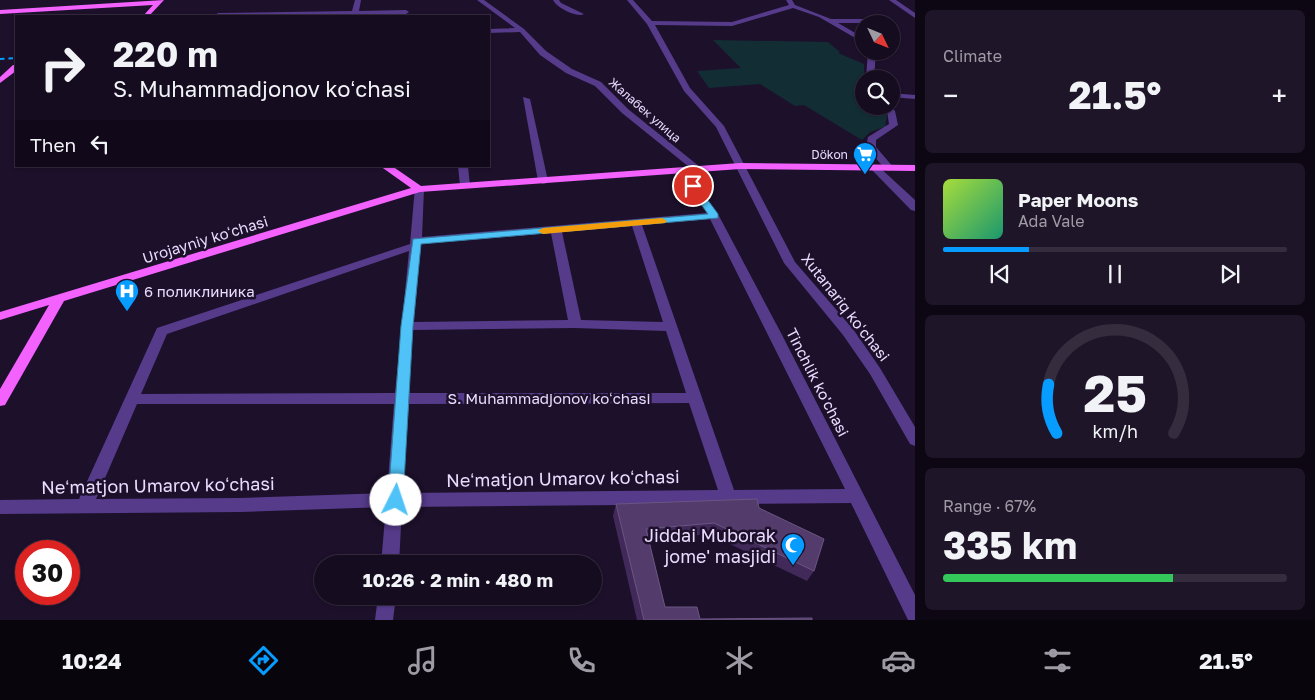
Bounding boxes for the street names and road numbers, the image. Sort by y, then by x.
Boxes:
street label: Жалабек улица [606,74,684,146]
street label: Urоjayniy koʻchasi [140,211,270,267]
street label: Xutanariq koʻchasi [798,249,894,365]
street label: Tinchlik ko'chasi [783,325,853,439]
street label: S. Muhammadjonov koʻchasi [447,389,651,407]
street label: Neʻmatjon Umarov koʻchasi [446,465,680,491]
street label: Neʻmatjon Umarov koʻchasi [41,472,275,498]

